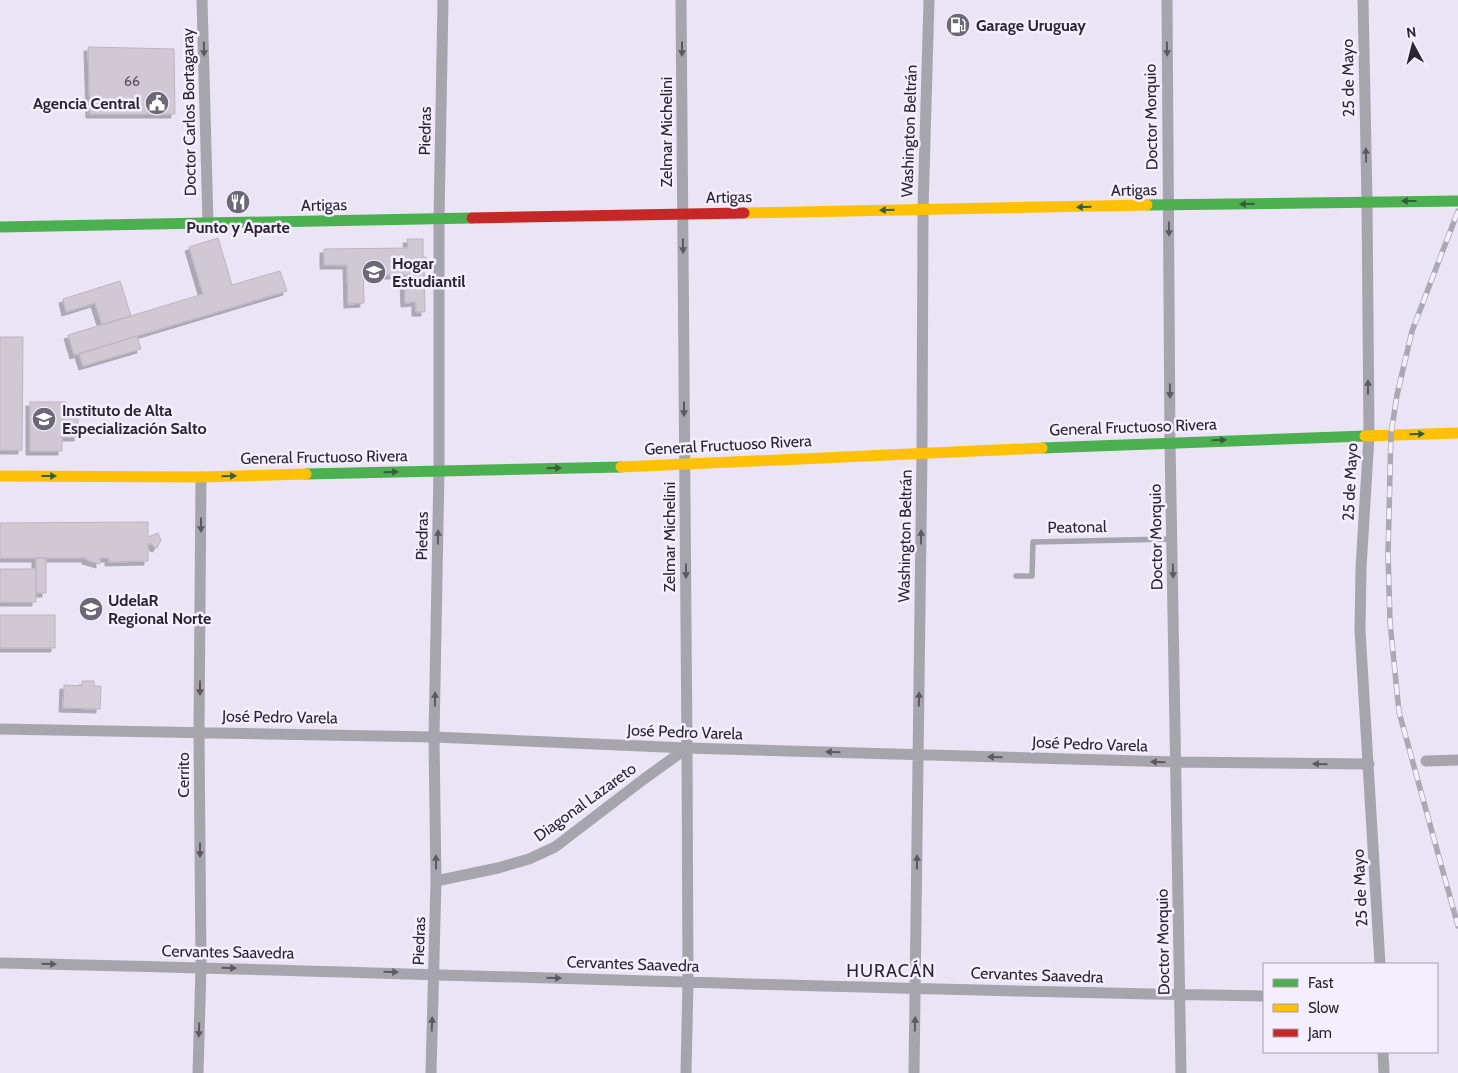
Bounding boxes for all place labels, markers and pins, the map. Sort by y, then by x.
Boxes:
fuel station icon: Garage Uruguay [945,12,971,38]
place label: Garage Uruguay [976,16,1086,35]
public building icon: Agencia Central [144,90,170,116]
place label: Agencia Central [33,94,140,113]
restaurant icon: Punto y Aparte [225,189,251,215]
place label: Punto y Aparte [186,218,290,237]
place label: Hogar Estudiantil [392,254,465,291]
school or university icon: Hogar Estudiantil [361,259,387,285]
place label: Instituto de Alta Especialización Salto [62,401,207,438]
school or university icon: Instituto de Alta Especialización Salto [31,406,57,432]
place label: UdelaR Regional Norte [108,591,211,628]
school or university icon: UdelaR Regional Norte [78,596,104,622]

